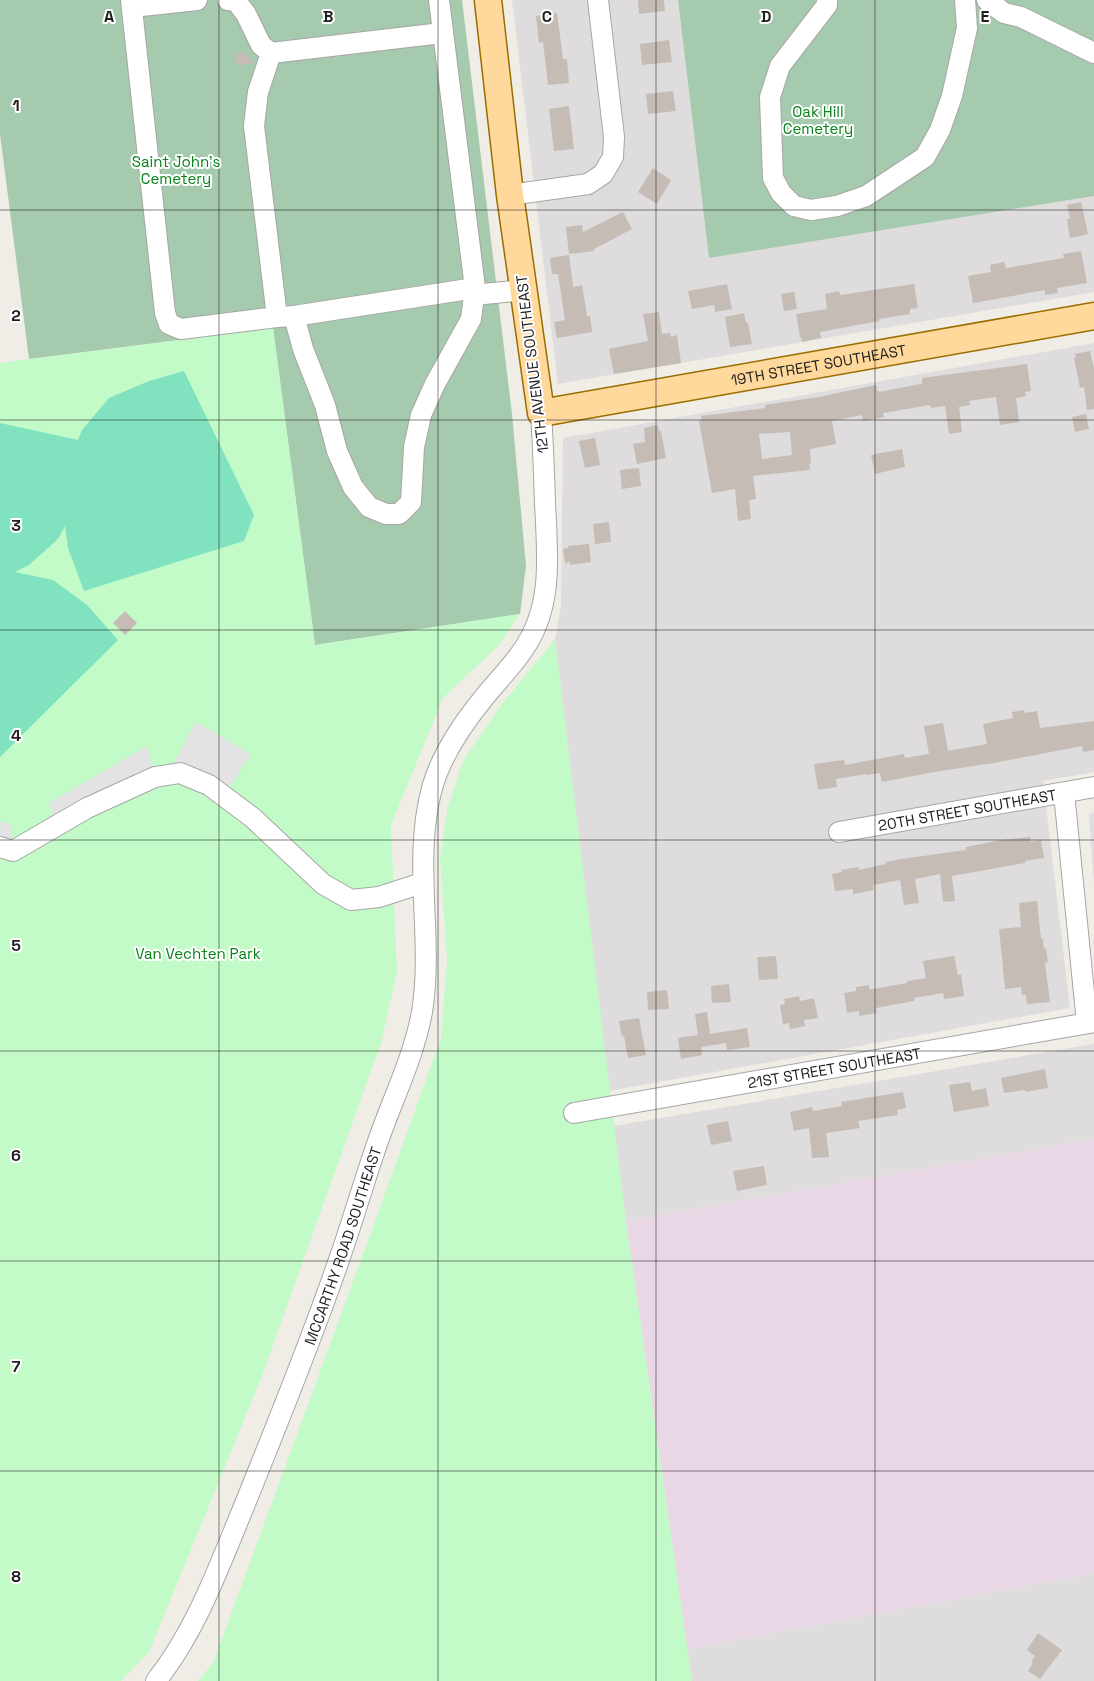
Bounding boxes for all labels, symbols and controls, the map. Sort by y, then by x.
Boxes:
text: A [104,6,114,27]
text: B [323,6,333,27]
text: C [542,6,552,27]
text: D [761,6,771,27]
text: E [981,6,990,27]
text: 1 [12,95,20,116]
park label: Oak Hill Cemetery [783,102,853,138]
park label: Saint John's Cemetery [132,152,220,188]
street label: 12TH AVENUE SOUTHEAST [512,274,552,454]
text: 2 [11,305,21,326]
street label: 19TH STREET SOUTHEAST [729,340,908,389]
text: 3 [11,515,21,536]
text: 4 [11,725,21,746]
street label: 20TH STREET SOUTHEAST [876,784,1058,834]
text: 5 [11,935,21,956]
park label: Van Vechten Park [135,944,261,963]
street label: 21ST STREET SOUTHEAST [746,1043,923,1092]
street label: MCCARTHY ROAD SOUTHEAST [299,1144,385,1348]
text: 6 [11,1145,21,1166]
text: 7 [12,1356,21,1377]
text: 8 [11,1566,21,1587]

